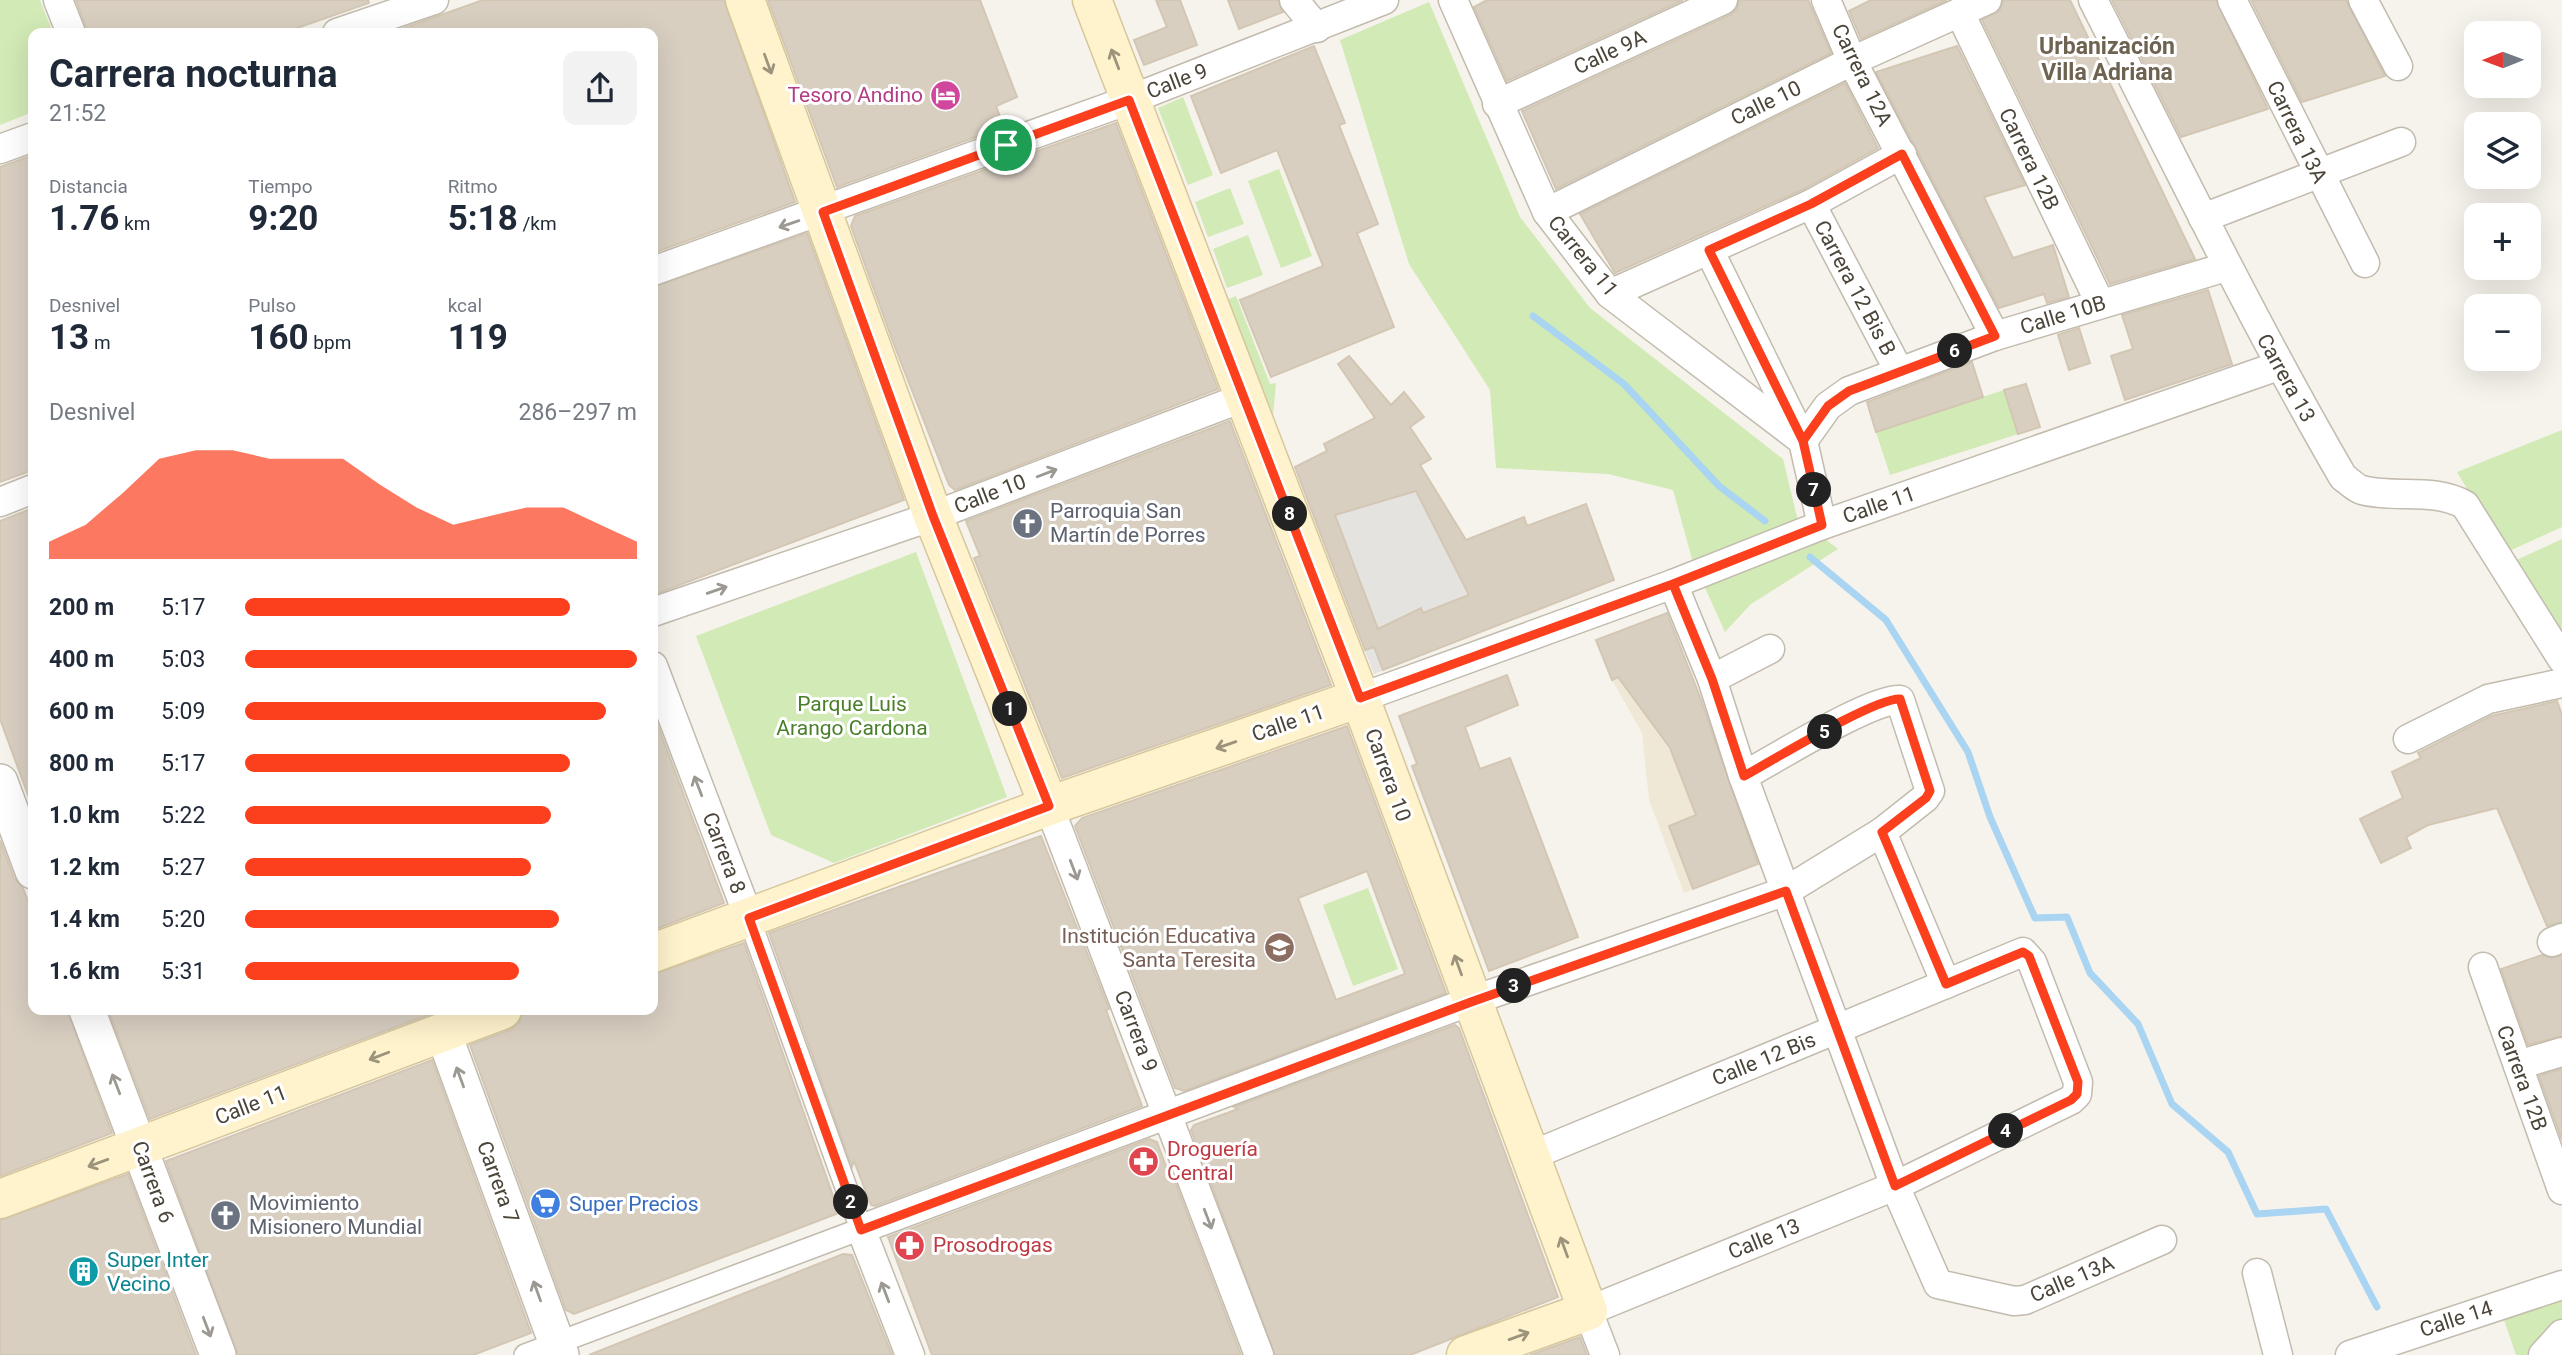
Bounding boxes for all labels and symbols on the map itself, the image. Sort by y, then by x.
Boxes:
street label: Carrera 12A [1827,20,1897,130]
north arrow [2464,21,2541,98]
street label: Calle 9A [1570,25,1650,79]
district label: Urbanización Villa Adriana [2039,33,2175,86]
one-way arrow [1107,49,1120,71]
one-way arrow [763,53,776,74]
street label: Calle 9 [1143,58,1211,104]
street label: Calle 10 [1727,76,1805,130]
street label: Carrera 13A [2262,77,2332,187]
hotel icon: Tesoro Andino [929,78,963,112]
place label: Tesoro Andino [788,83,923,107]
street label: Carrera 12B [1994,104,2064,214]
pin [976,115,1036,175]
street label: Carrera 11 [1543,211,1623,301]
street label: Carrera 12 Bis B [1809,216,1901,360]
one-way arrow [778,218,800,231]
street label: Calle 10B [2017,291,2109,339]
street label: Carrera 13 [2252,330,2320,426]
pin: 6 [1938,334,1972,368]
one-way arrow [1036,465,1057,478]
street label: Calle 10 [951,469,1029,519]
pin: 7 [1797,472,1832,508]
street label: Calle 11 [1840,481,1918,529]
pin: 8 [1272,496,1308,532]
place label: Parroquia San Martín de Porres [1050,499,1206,547]
church icon: Parroquia San Martín de Porres [1010,506,1044,540]
one-way arrow [706,583,728,595]
park label: Parque Luis Arango Cardona [776,692,928,740]
pin: 1 [992,692,1028,726]
street label: Calle 11 [1249,699,1327,747]
pin: 5 [1808,714,1842,750]
street label: Carrera 10 [1360,725,1416,825]
one-way arrow [1215,740,1237,752]
one-way arrow [691,775,703,797]
street label: Carrera 8 [697,809,751,897]
one-way arrow [1068,858,1081,880]
place label: Institución Educativa Santa Teresita [1062,924,1256,972]
school or university icon: Institución Educativa Santa Teresita [1262,931,1296,965]
one-way arrow [1450,955,1463,977]
pin: 3 [1496,968,1532,1004]
street label: Carrera 9 [1109,987,1163,1075]
street label: Carrera 12B [2492,1022,2552,1134]
street label: Calle 12 Bis [1709,1027,1819,1091]
one-way arrow [369,1051,391,1064]
one-way arrow [452,1067,465,1089]
one-way arrow [108,1074,121,1095]
street label: Calle 11 [212,1080,290,1130]
pin: 4 [1988,1114,2024,1148]
place label: Droguería Central [1167,1137,1258,1185]
street label: Carrera 6 [127,1138,179,1226]
street label: Carrera 7 [472,1138,524,1226]
pharmacy icon: Droguería Central [1127,1144,1161,1178]
one-way arrow [88,1158,110,1170]
pin: 2 [834,1184,868,1220]
supermarket icon: Super Precios [529,1187,563,1221]
place label: Movimiento Misionero Mundial [249,1191,422,1239]
place label: Super Precios [569,1192,699,1216]
church icon: Movimiento Misionero Mundial [209,1198,243,1232]
one-way arrow [1203,1208,1215,1230]
street label: Calle 13 [1725,1214,1803,1264]
pharmacy icon: Prosodrogas [893,1228,927,1262]
place label: Prosodrogas [933,1233,1053,1257]
one-way arrow [1557,1236,1569,1258]
place label: Super Inter Vecino [107,1248,209,1296]
street label: Calle 13A [2026,1250,2118,1307]
building icon: Super Inter Vecino [67,1255,101,1289]
one-way arrow [530,1280,542,1302]
one-way arrow [878,1282,891,1304]
street label: Calle 14 [2417,1296,2496,1342]
one-way arrow [201,1315,214,1337]
one-way arrow [1508,1328,1530,1341]

